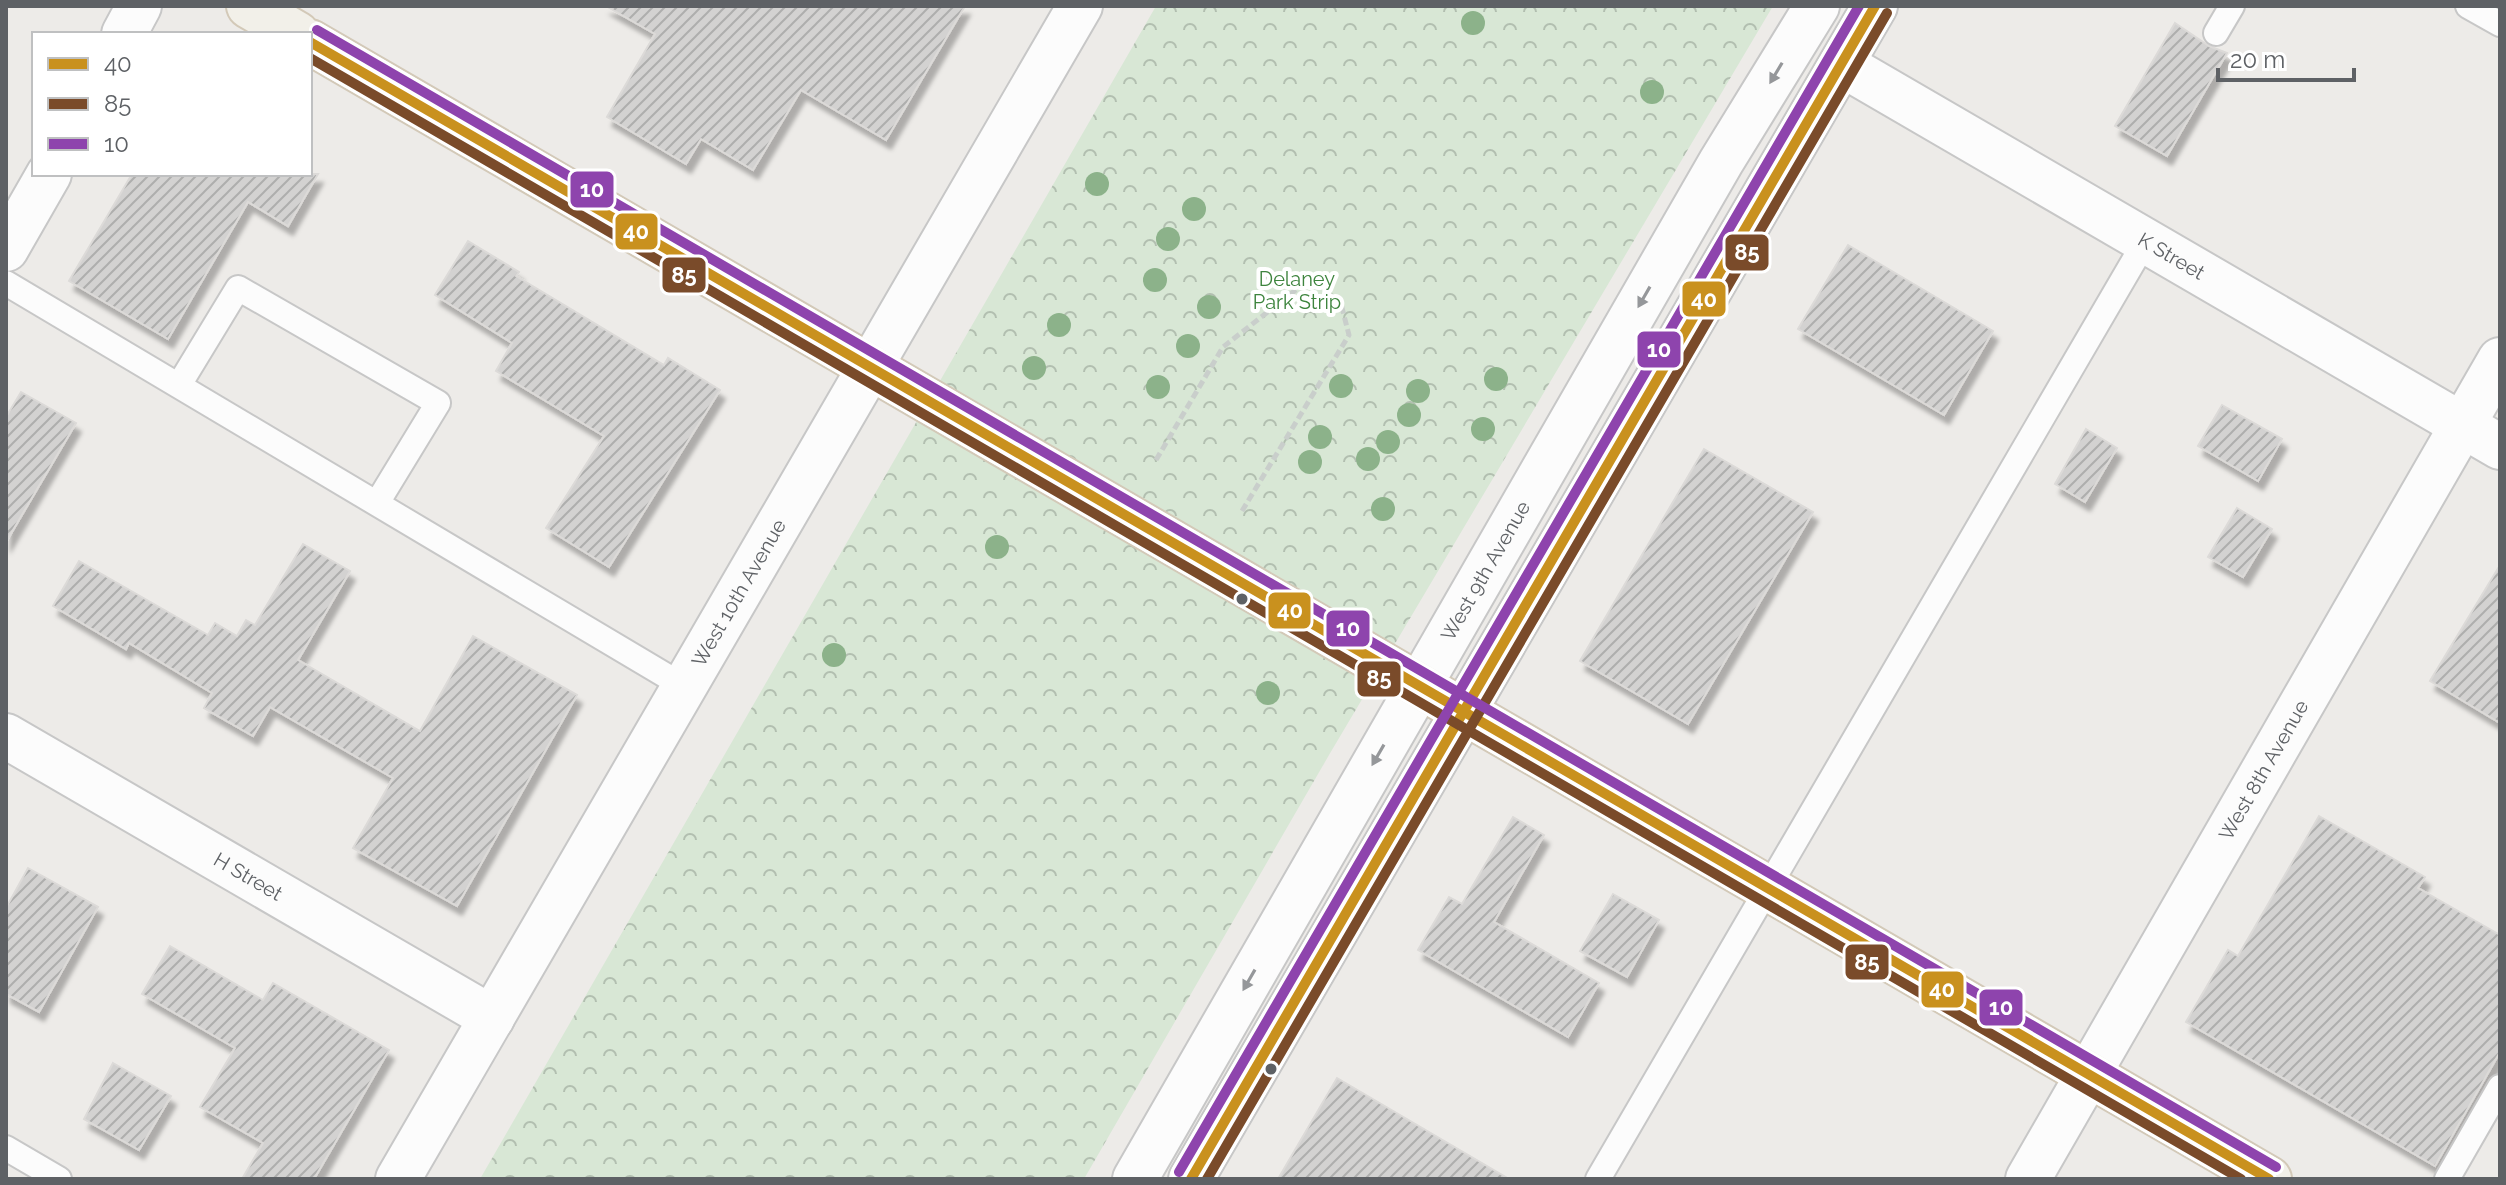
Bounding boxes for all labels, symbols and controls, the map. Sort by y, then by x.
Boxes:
legend [32,32,312,176]
scale bar [2218,32,2354,82]
text: 20 m [2230,45,2285,74]
text: 40 [104,49,132,78]
one-way arrow [1769,61,1784,84]
text: 85 [104,89,131,118]
text: 10 [104,129,129,158]
line badge: 10 [569,170,615,209]
text: 10 [580,176,604,202]
line badge: 40 [614,212,659,251]
text: 40 [623,218,649,244]
street label: K Street [2134,227,2209,285]
line badge: 85 [1724,233,1770,272]
text: 85 [1734,239,1760,265]
line badge: 85 [661,256,707,294]
text: 85 [671,262,697,288]
park label: Delaney Park Strip [1253,267,1341,314]
line badge: 40 [1681,280,1727,318]
one-way arrow [1638,286,1652,308]
text: 40 [1691,286,1717,312]
line badge: 10 [1636,330,1682,369]
text: 10 [1647,336,1671,362]
street label: West 9th Avenue [1436,496,1535,645]
street label: West 10th Avenue [687,515,791,671]
unlabelled marker [1234,591,1250,607]
line badge: 40 [1267,591,1312,630]
text: 40 [1277,597,1303,623]
line badge: 10 [1325,609,1371,648]
text: 10 [1336,615,1360,641]
line badge: 85 [1356,660,1402,698]
text: 85 [1366,665,1392,691]
street label: West 8th Avenue [2214,695,2314,844]
one-way arrow [1371,744,1385,766]
street label: H Street [210,847,287,906]
line badge: 85 [1844,943,1890,981]
text: 85 [1854,949,1880,975]
one-way arrow [1242,969,1255,992]
line badge: 40 [1920,970,1965,1009]
text: 40 [1929,976,1955,1002]
line badge: 10 [1978,988,2024,1027]
text: 10 [1989,994,2013,1020]
unlabelled marker [1263,1061,1279,1077]

